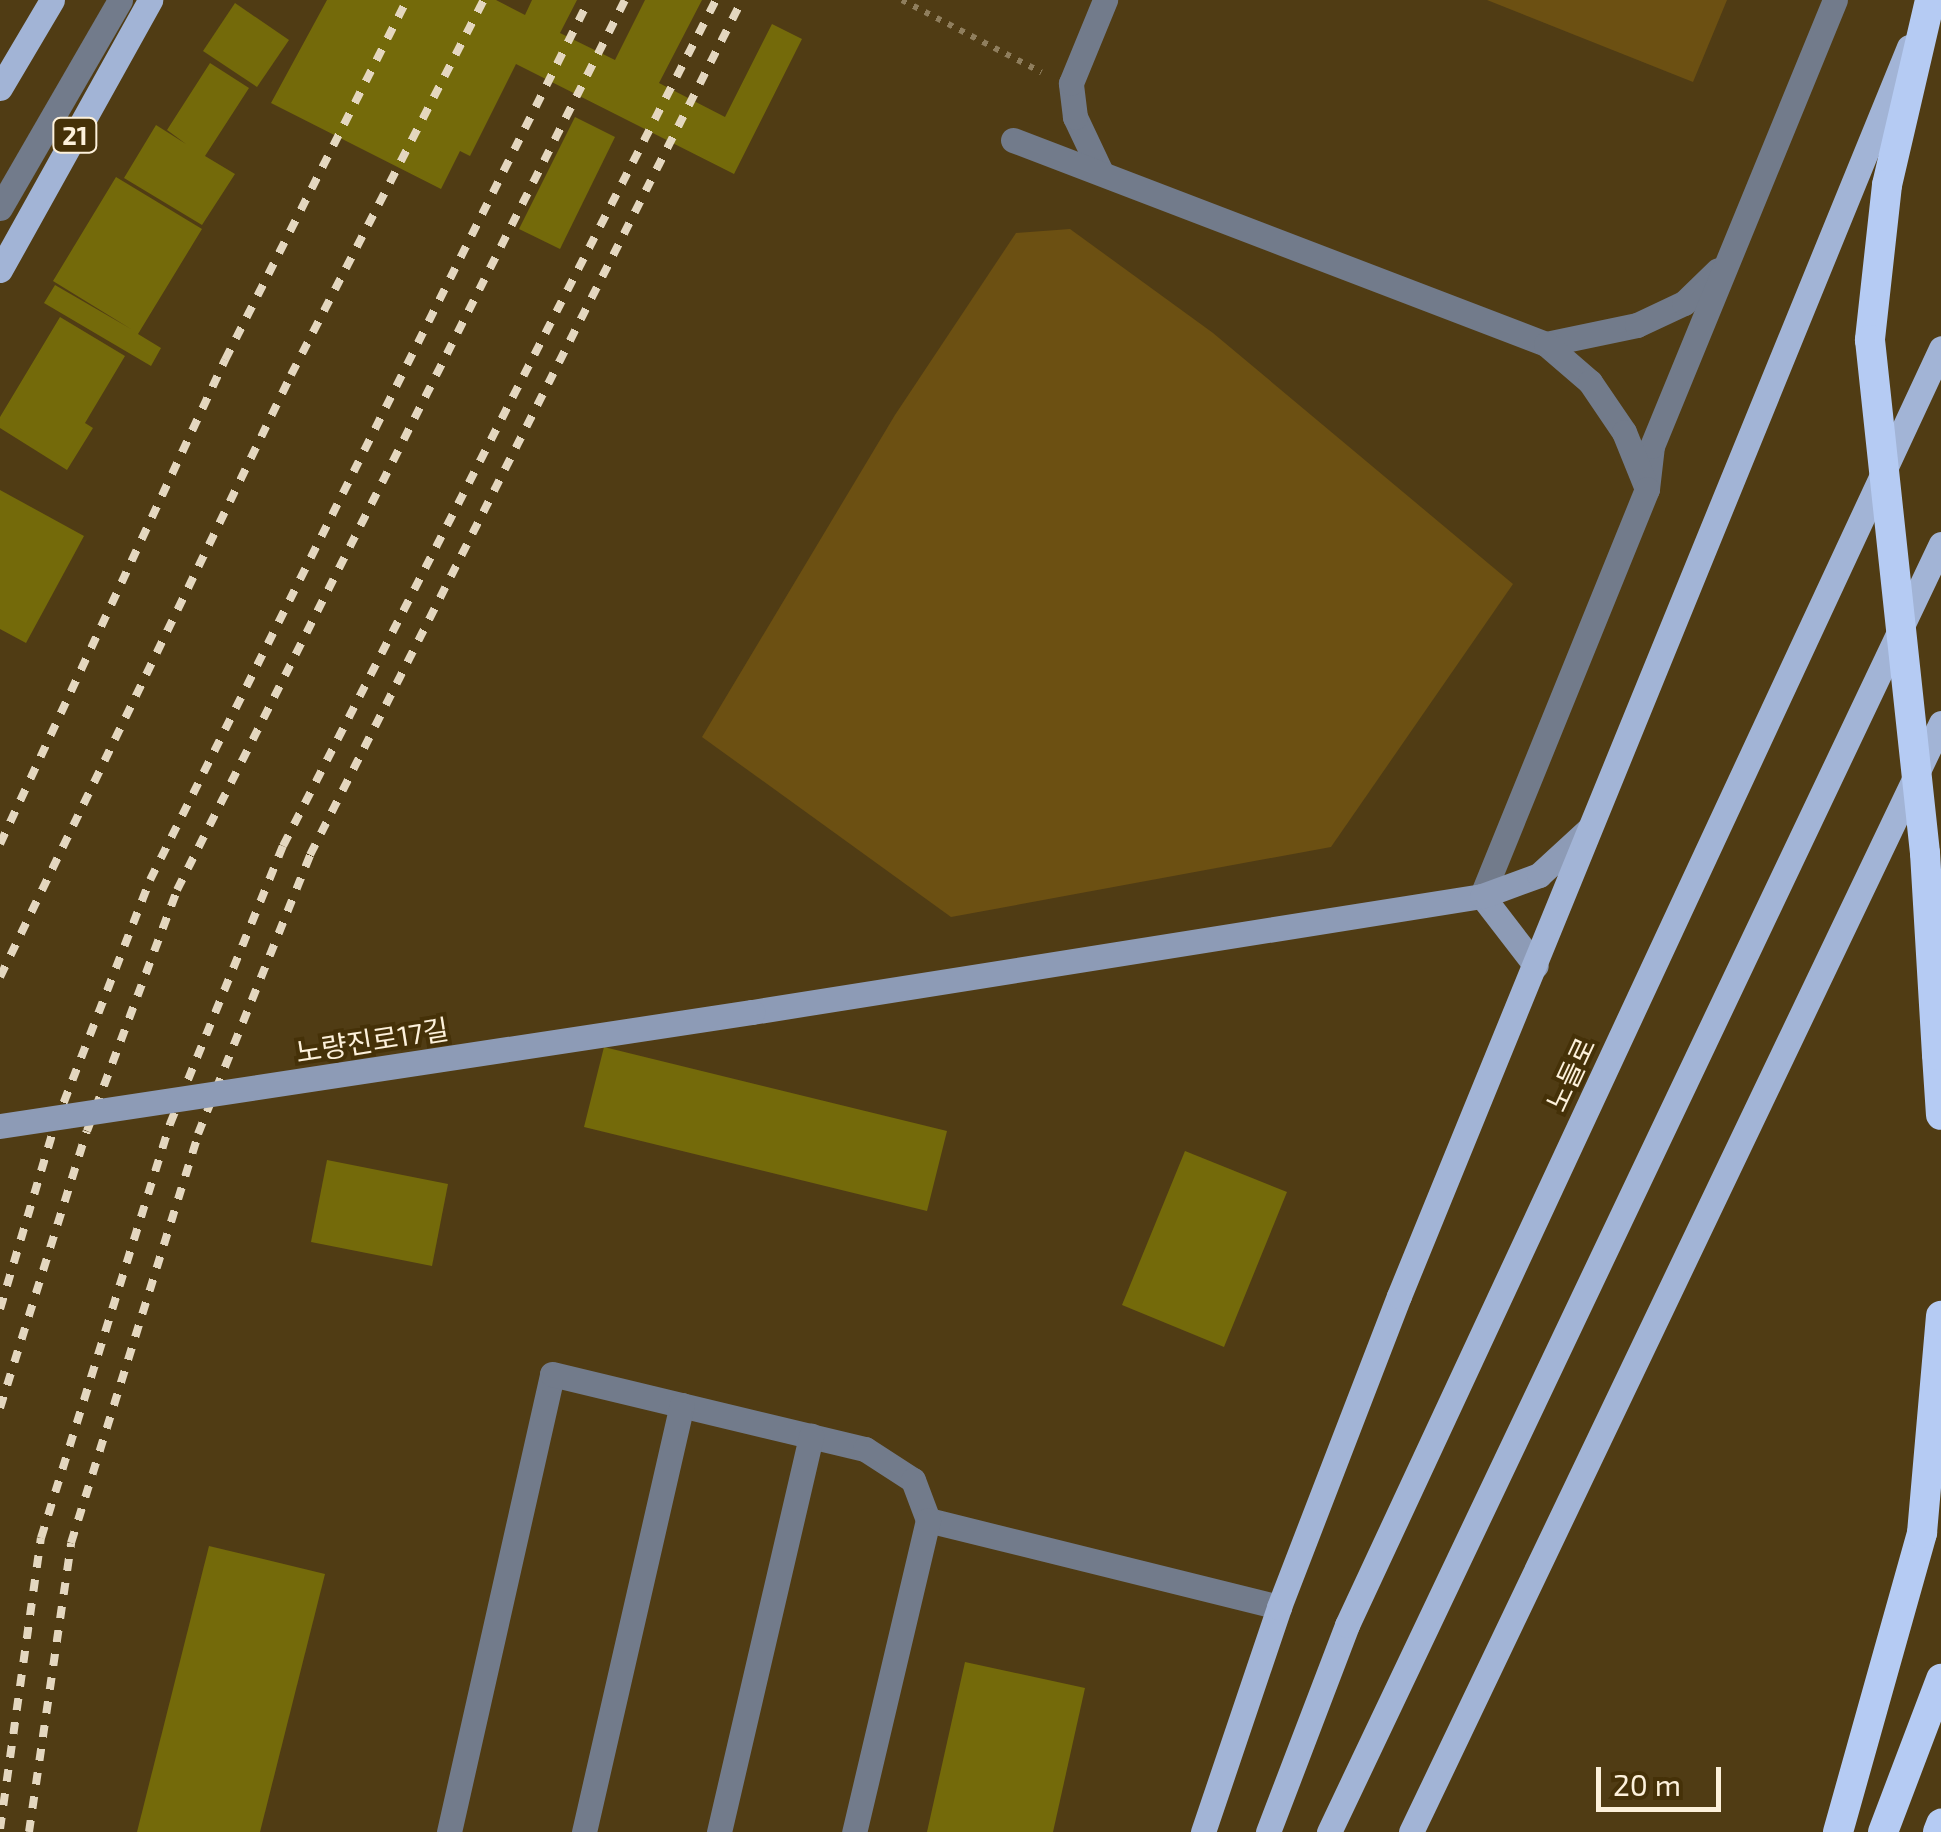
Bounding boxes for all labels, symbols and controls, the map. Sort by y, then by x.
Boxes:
road number: 21 [50,115,100,155]
street label: 노량진로17길 [293,1011,451,1069]
street label: 노들로 [1538,1032,1602,1116]
scale bar [1601,1747,1726,1809]
text: 20 m [1613,1766,1681,1802]

